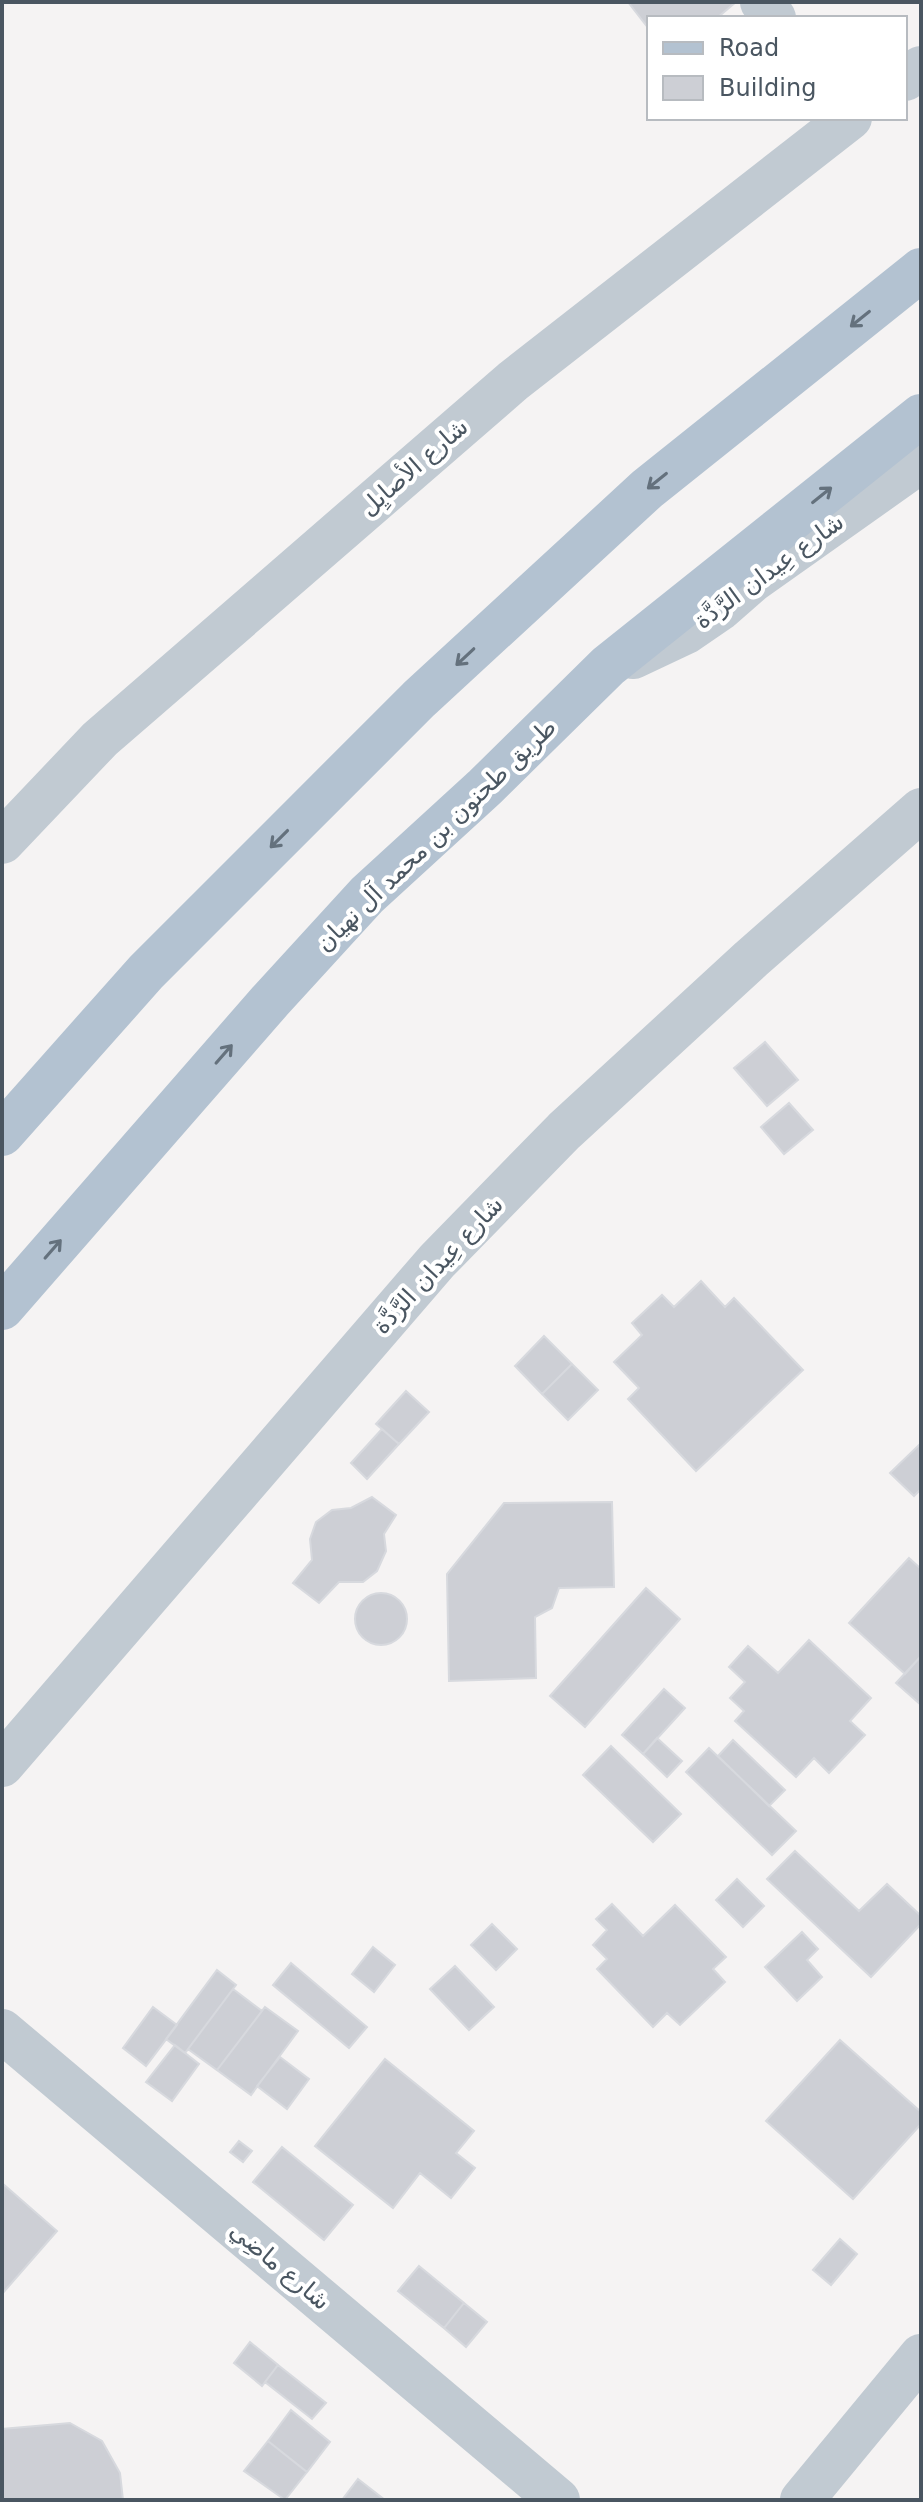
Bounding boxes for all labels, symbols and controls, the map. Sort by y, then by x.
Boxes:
legend [647,16,907,120]
text: Road [719,34,779,62]
text: Building [719,74,816,102]
one-way arrow [850,310,871,328]
street label: شارع الأصايِل [354,412,475,523]
one-way arrow [647,473,668,490]
one-way arrow [811,486,832,504]
street label: شارع عِيدان الرَّدَّة [689,507,849,635]
one-way arrow [455,647,475,666]
street label: طريق طحنون بن محمد آل نهيان [309,712,562,957]
one-way arrow [270,829,289,849]
one-way arrow [215,1044,233,1064]
street label: شارع عِيدان الرَّدَّة [367,1191,509,1339]
one-way arrow [44,1240,62,1260]
street label: شارع ماضِي [224,2216,336,2316]

